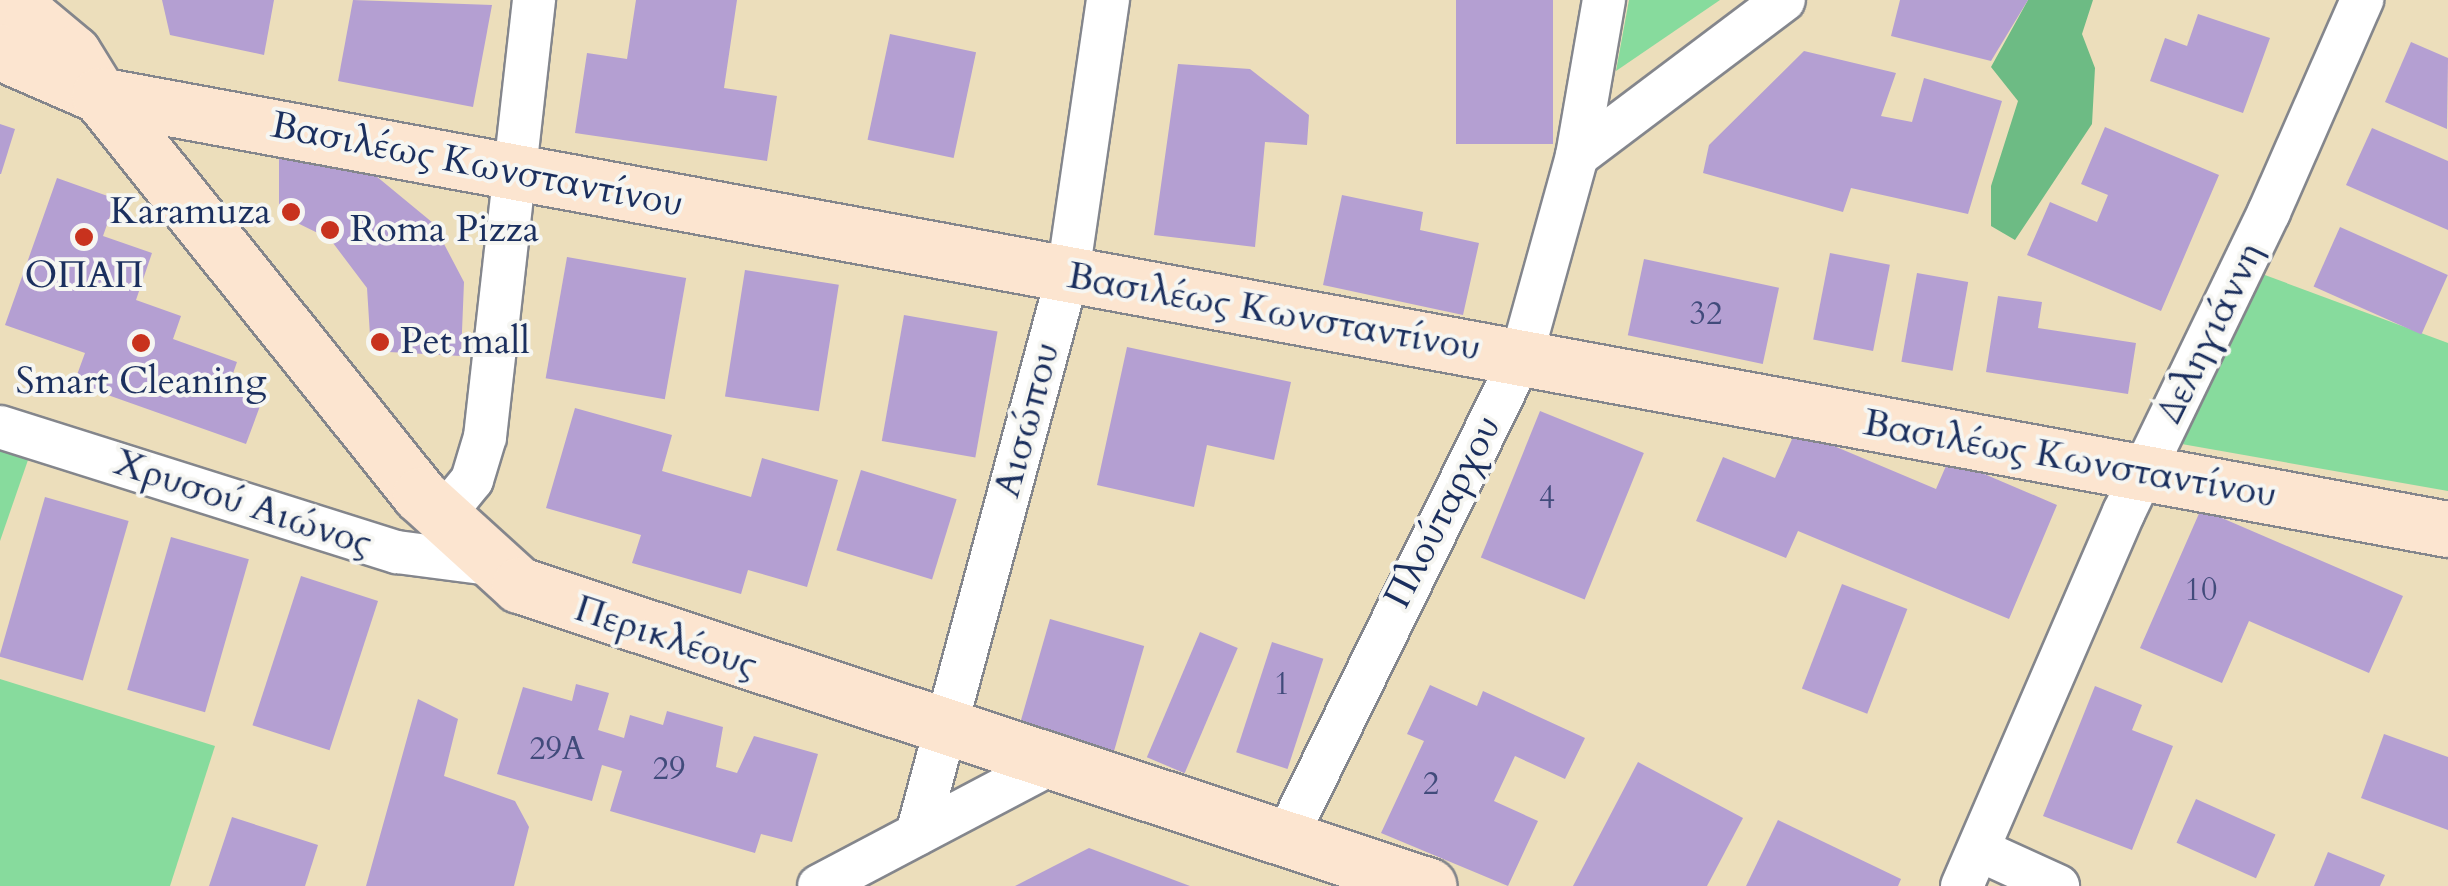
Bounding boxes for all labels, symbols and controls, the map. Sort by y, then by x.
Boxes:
street label: Βασιλέως Κωνσταντίνου [267,103,687,227]
place label: Karamuza [110,189,271,235]
marker: Karamuza [280,201,302,223]
place label: Roma Pizza [350,207,539,253]
marker: Roma Pizza [319,219,341,241]
marker: ΟΠΑΠ [73,226,95,248]
street label: Δεληγιάννη [2147,235,2273,431]
place label: ΟΠΑΠ [24,253,144,299]
street label: Βασιλέως Κωνσταντίνου [1064,253,1484,371]
house number: 32 [1690,295,1722,333]
place label: Pet mall [400,319,530,365]
marker: Pet mall [369,331,391,353]
marker: Smart Cleaning [130,332,152,354]
street label: Αισώπου [984,337,1070,503]
place label: Smart Cleaning [15,359,267,405]
street label: Βασιλέως Κωνσταντίνου [1860,400,2280,518]
street label: Πλούταρχου [1375,408,1511,616]
street label: Χρυσού Αιώνος [108,440,378,566]
house number: 4 [1539,479,1555,517]
house number: 10 [2185,571,2217,609]
street label: Περικλέους [569,586,763,688]
house number: 1 [1274,665,1290,703]
house number: 29Α [529,730,585,768]
house number: 29 [653,750,685,788]
house number: 2 [1423,765,1439,803]

